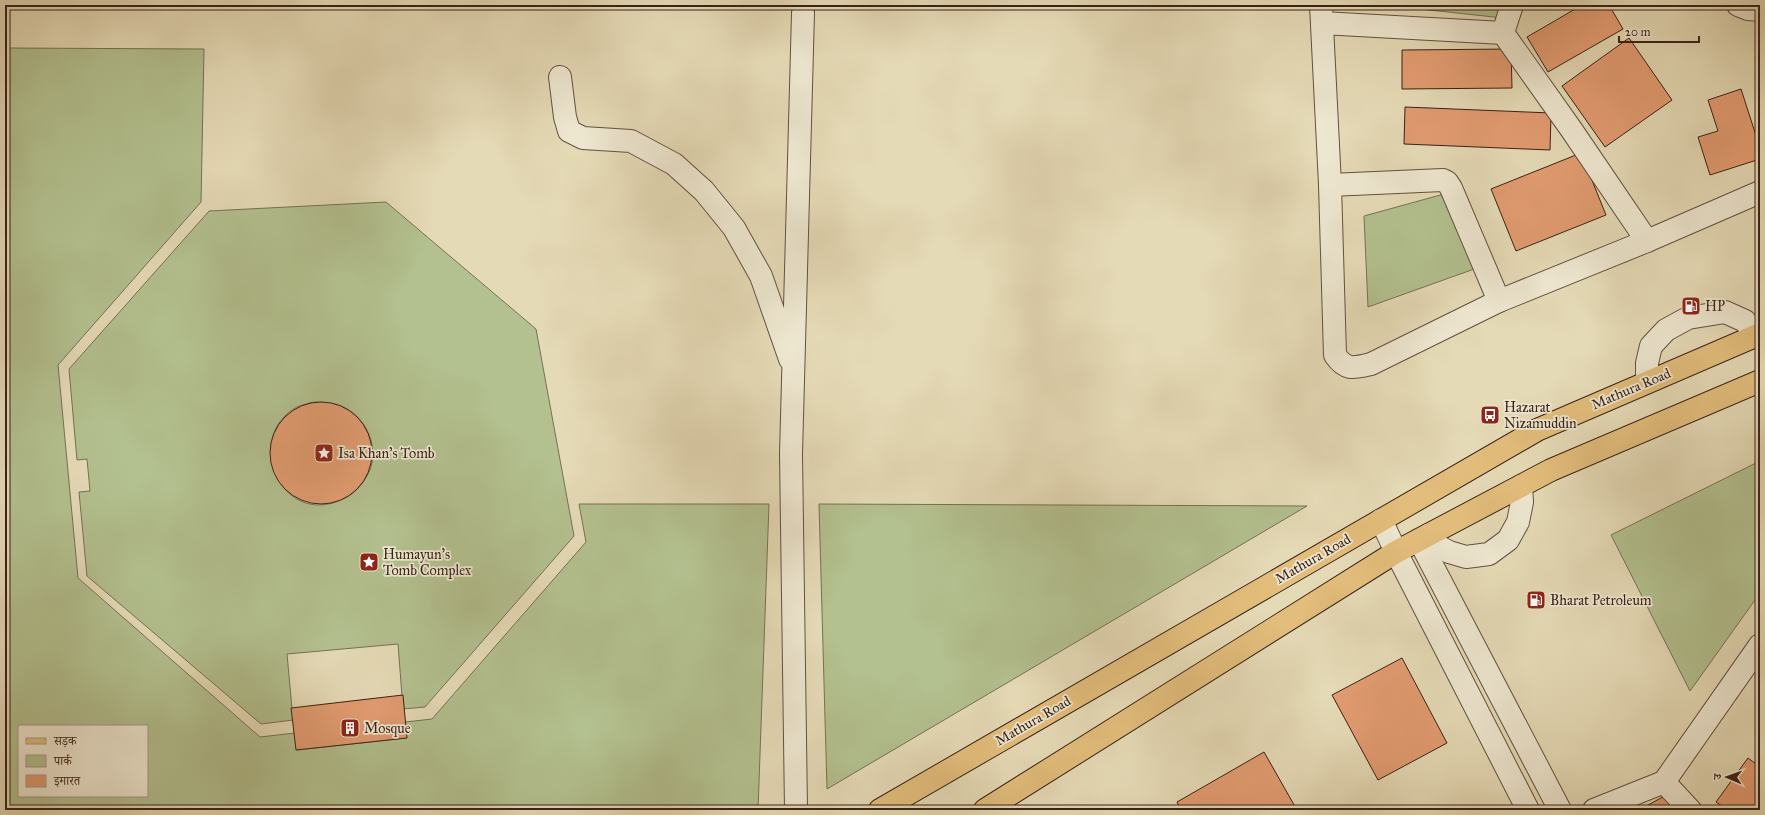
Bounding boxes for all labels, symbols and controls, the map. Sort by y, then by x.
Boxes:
scale bar [1619,18,1699,44]
text: 20 m [1625,25,1651,39]
fuel station icon: HP [1680,295,1702,317]
place label: HP [1705,298,1725,315]
street label: Mathura Road [1589,365,1673,413]
place label: Hazarat Nizamuddin [1504,399,1577,432]
bus stop icon: Hazarat Nizamuddin [1479,404,1501,426]
place icon: Isa Khan's Tomb [313,442,335,464]
place label: Isa Khan's Tomb [338,445,435,462]
street label: Mathura Road [1272,531,1354,587]
place label: Humayun's Tomb Complex [383,546,472,579]
place icon: Humayun's Tomb Complex [358,551,380,573]
fuel station icon: Bharat Petroleum [1525,589,1547,611]
place label: Bharat Petroleum [1550,592,1652,609]
street label: Mathura Road [992,693,1074,749]
building icon: Mosque [339,717,361,739]
place label: Mosque [364,720,411,738]
legend [18,725,148,797]
text: सड़क [53,734,78,748]
text: पार्क [53,754,73,768]
north arrow [1707,757,1747,797]
text: उ [1711,772,1724,781]
text: इमारत [53,774,81,788]

